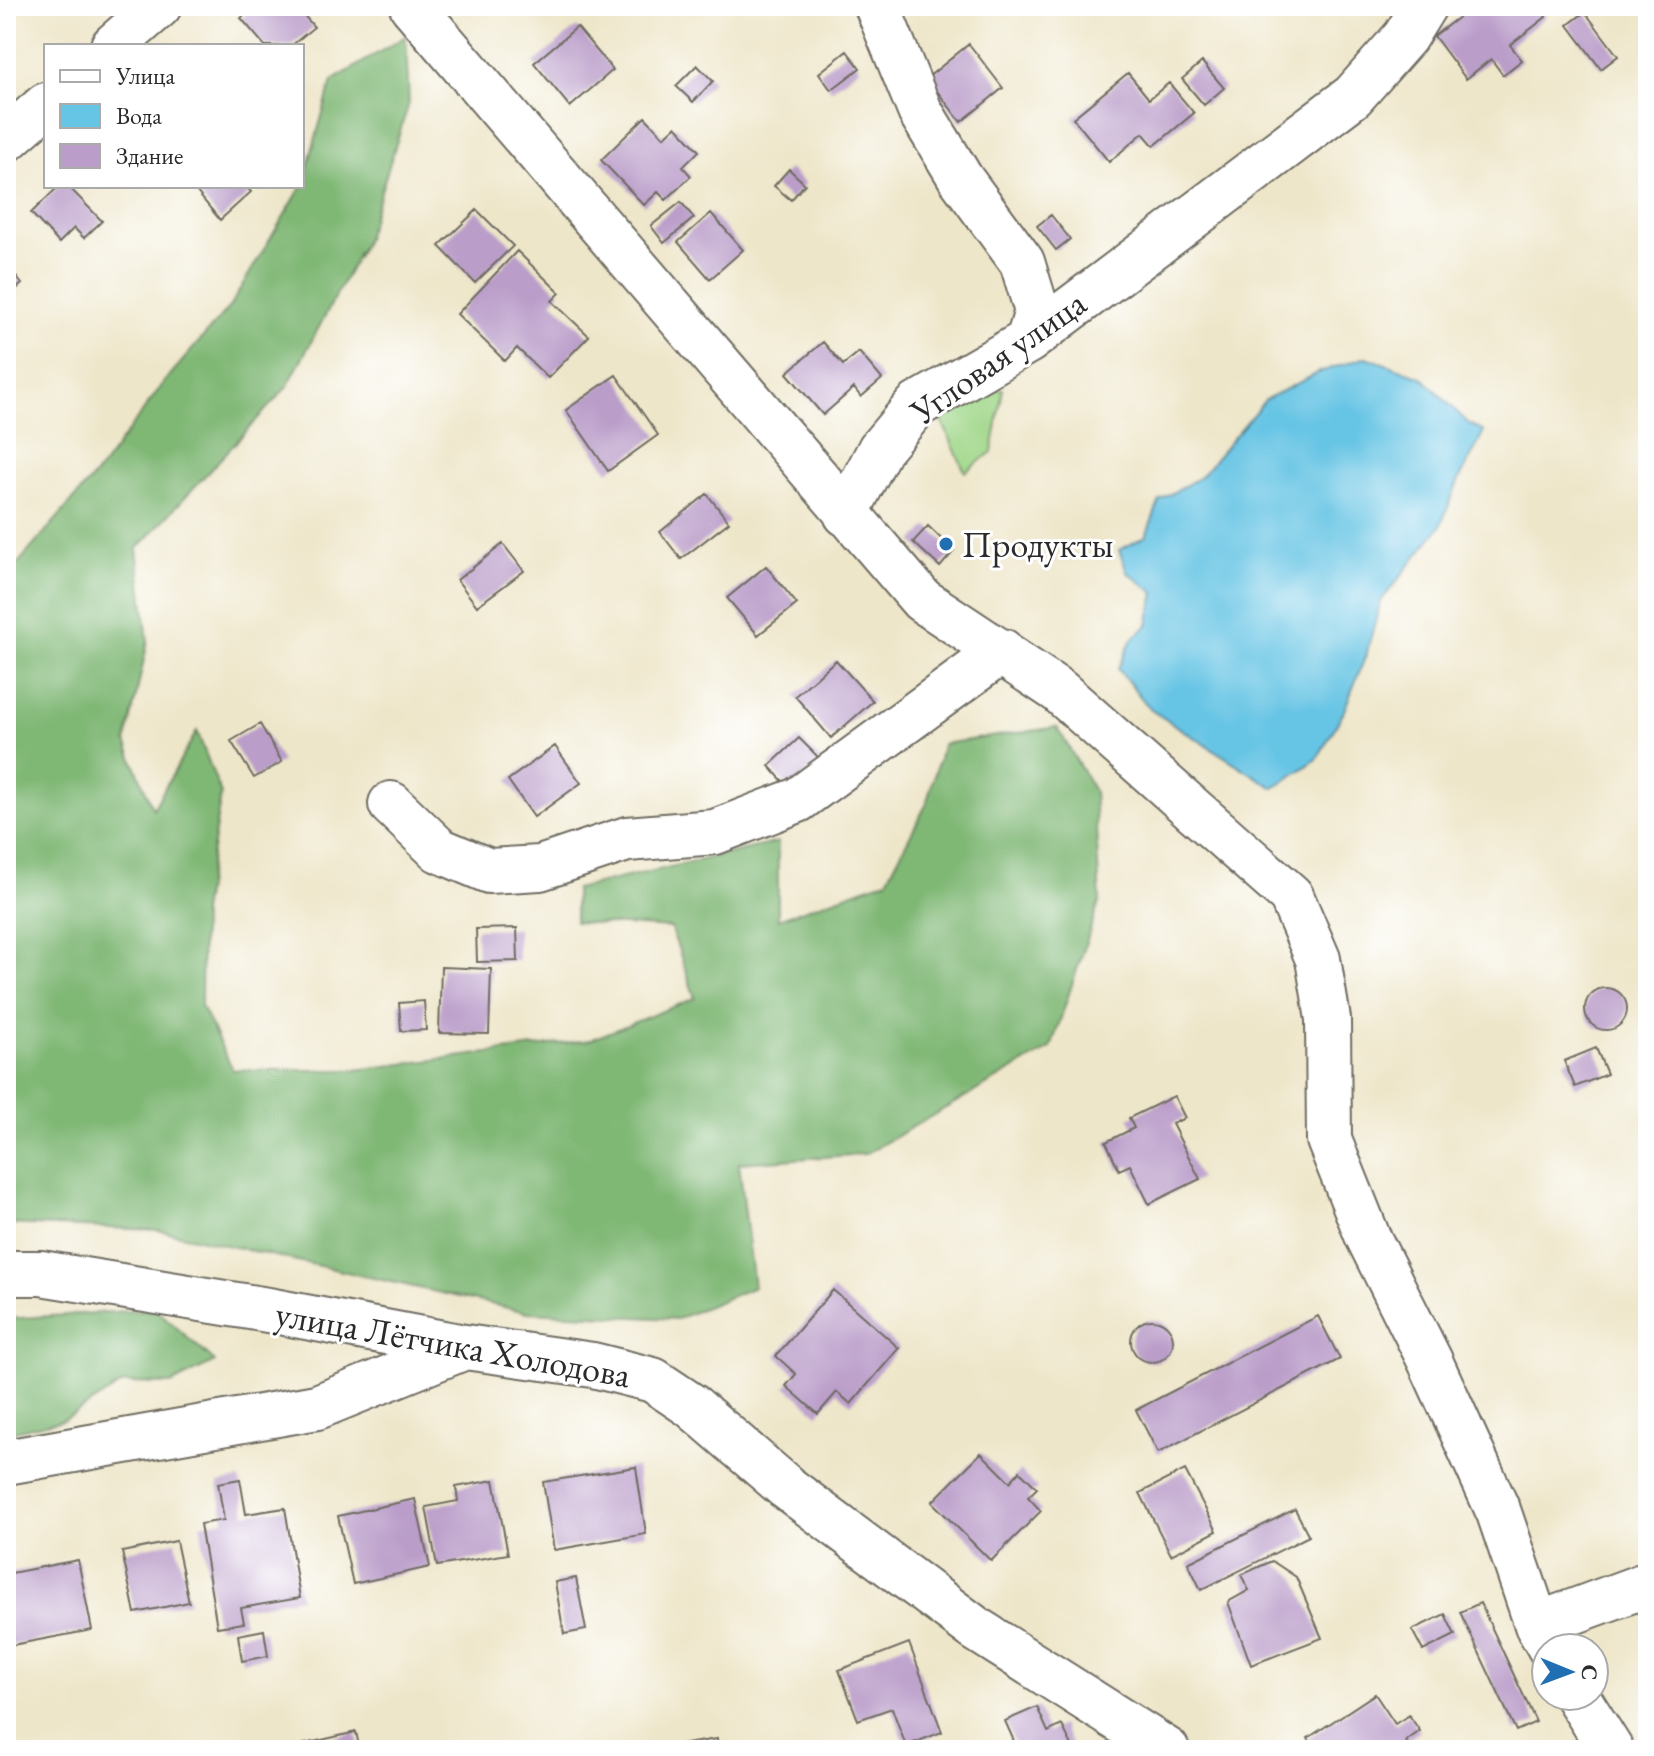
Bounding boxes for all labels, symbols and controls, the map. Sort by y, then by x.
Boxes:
legend [44,44,304,188]
text: Улица [115,60,175,91]
text: Вода [116,100,162,131]
text: Здание [116,140,183,171]
street label: Угловая улица [900,279,1095,435]
place label: Продукты [962,521,1114,568]
marker: Продукты [937,535,955,553]
street label: улица Лётчика Холодова [272,1290,635,1398]
north arrow [1530,1632,1610,1712]
text: С [1575,1664,1604,1680]

